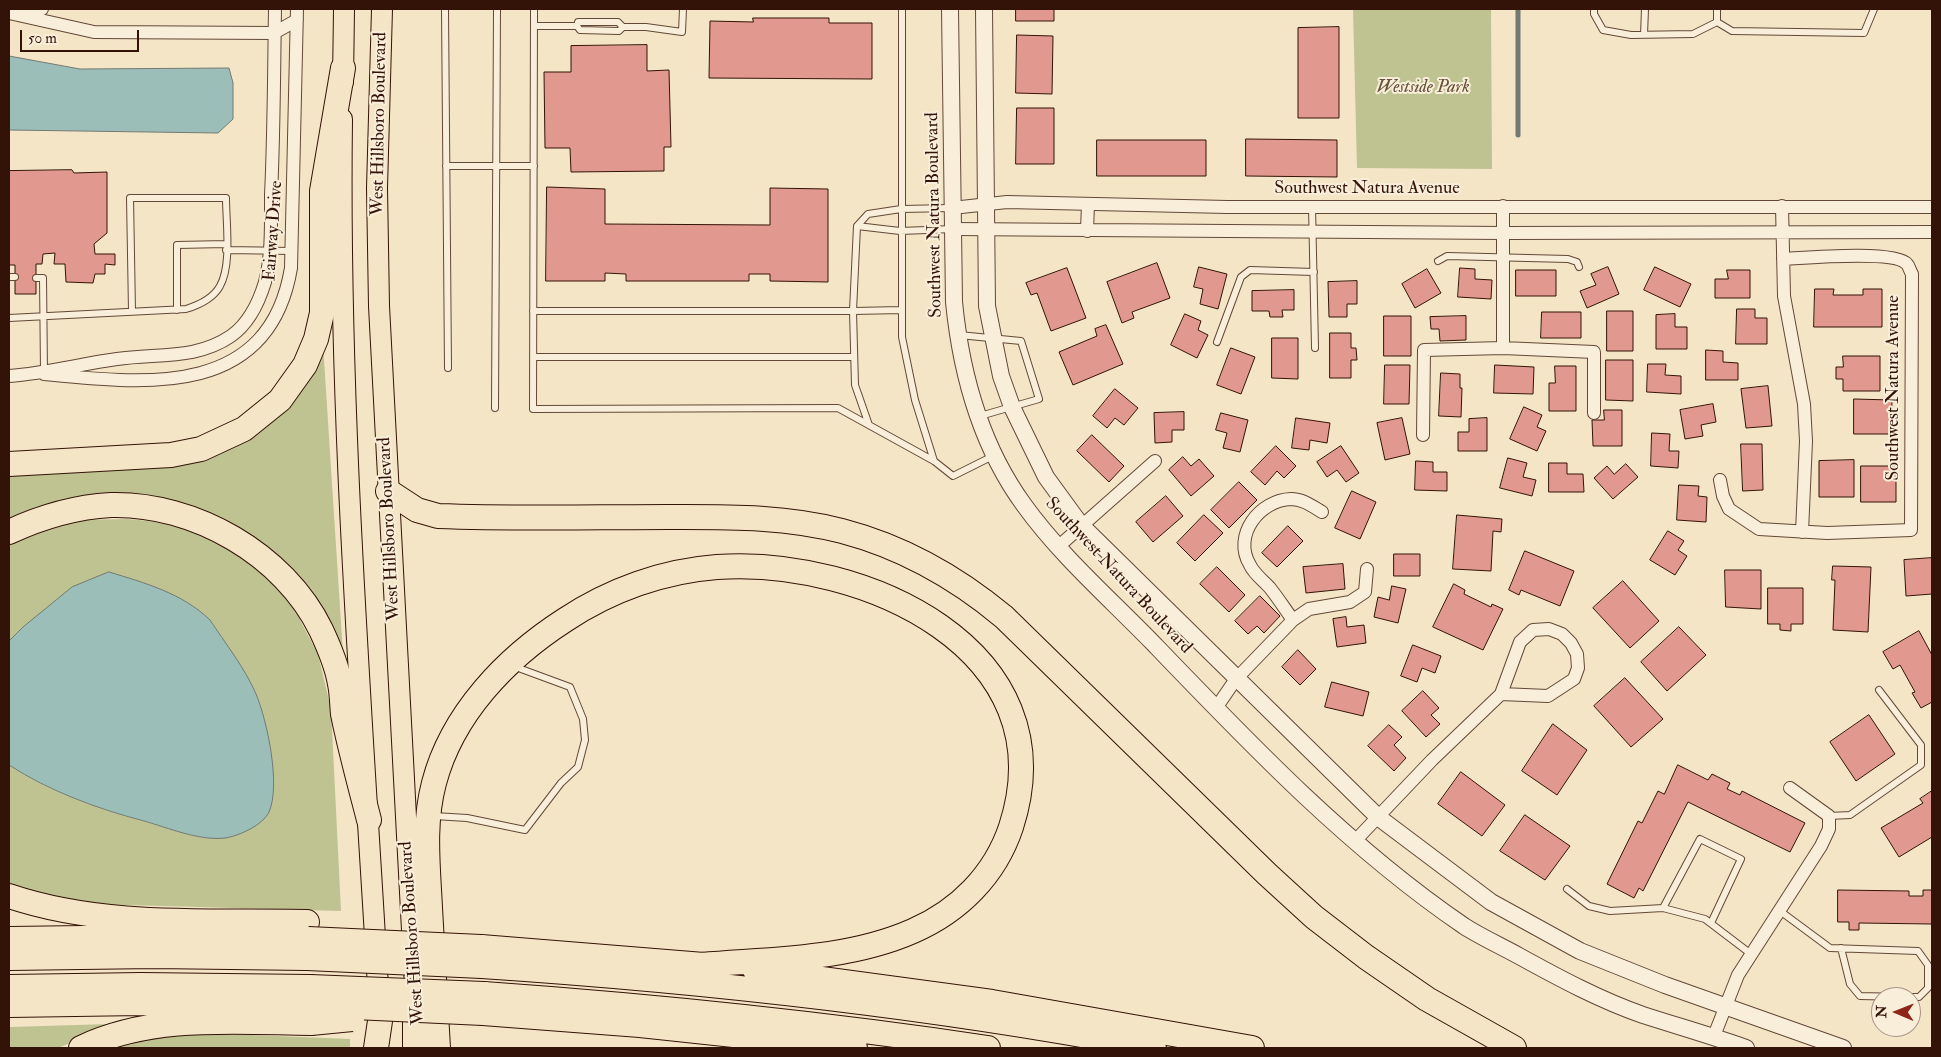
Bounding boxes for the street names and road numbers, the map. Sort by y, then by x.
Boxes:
street label: West Hillsboro Boulevard [368,32,392,216]
street label: Southwest Natura Boulevard [922,112,948,318]
street label: Southwest Natura Avenue [1274,178,1460,200]
street label: Fairway Drive [260,180,288,282]
street label: Southwest Natura Avenue [1883,295,1905,481]
street label: West Hillsboro Boulevard [374,437,406,621]
street label: Southwest Natura Boulevard [1040,493,1196,659]
street label: West Hillsboro Boulevard [396,841,430,1025]

